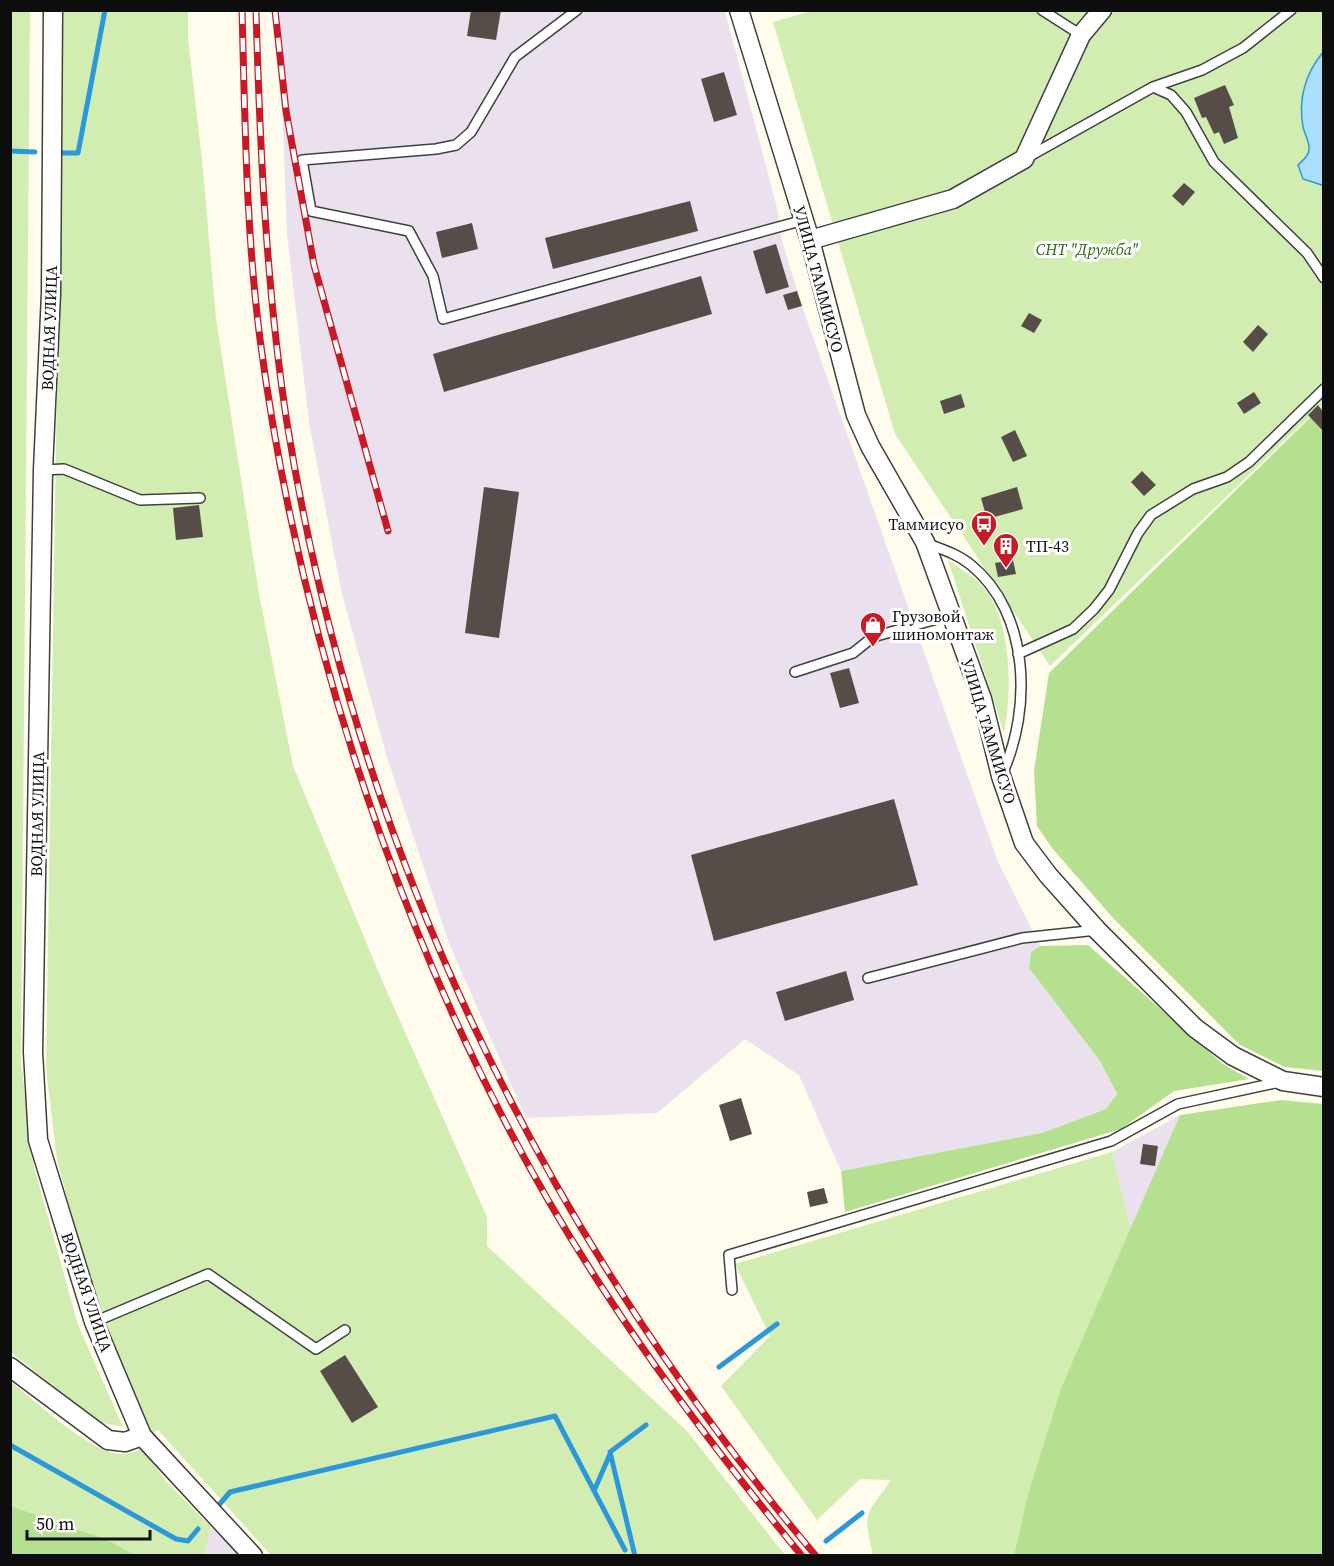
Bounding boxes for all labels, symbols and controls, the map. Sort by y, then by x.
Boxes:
street label: УЛИЦА ТАММИСУО [789,203,849,355]
park label: СНТ "Дружба" [1036,238,1138,260]
street label: ВОДНАЯ УЛИЦА [36,265,62,391]
bus stop icon: Таммисуо [969,509,999,547]
place label: Таммисуо [889,513,964,535]
building icon: ТП-43 [991,531,1021,569]
place label: ТП-43 [1026,535,1069,557]
place label: Грузовой шиномонтаж [892,605,994,645]
shop icon: Грузовой шиномонтаж [858,610,888,648]
street label: УЛИЦА ТАММИСУО [956,655,1022,807]
street label: ВОДНАЯ УЛИЦА [25,751,49,877]
street label: ВОДНАЯ УЛИЦА [56,1229,118,1355]
scale bar [27,1503,150,1541]
text: 50 m [36,1511,74,1536]

